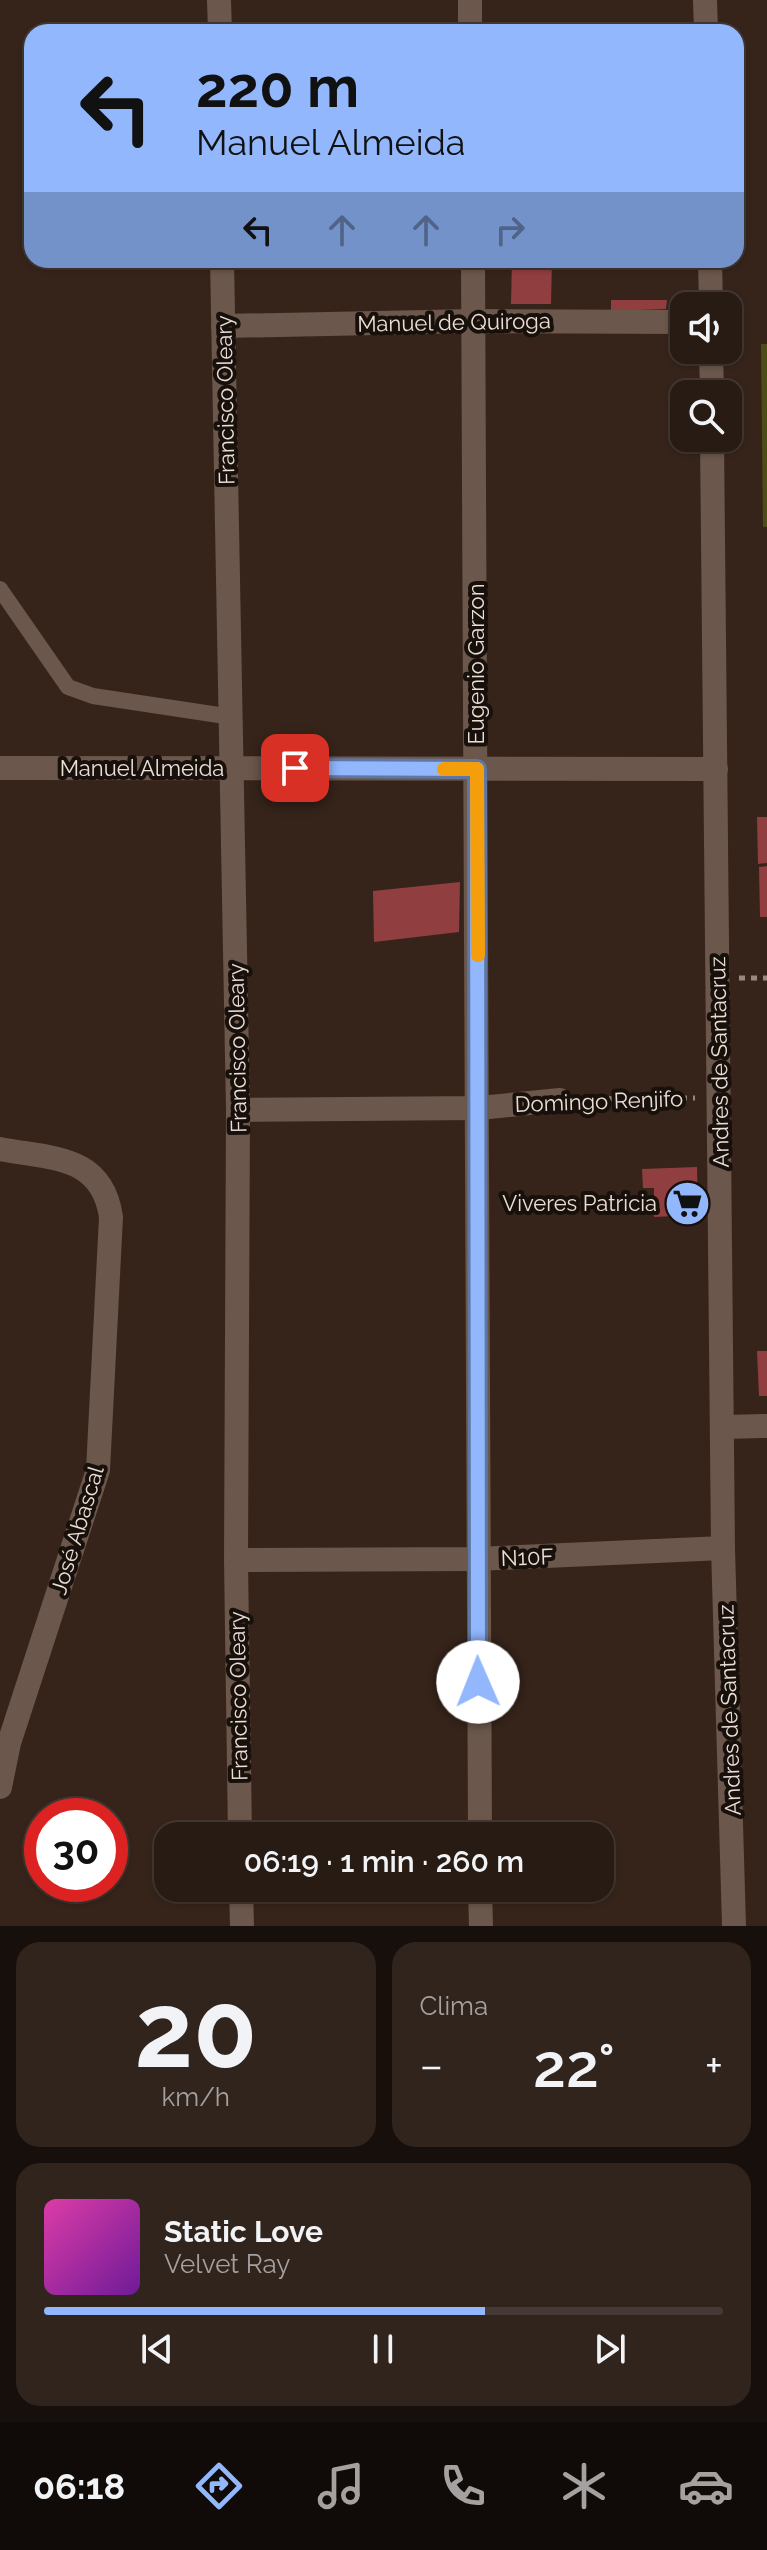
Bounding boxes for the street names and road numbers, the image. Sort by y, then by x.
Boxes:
street label: Manuel de Quiroga [357,307,551,337]
street label: Francisco Oleary [211,315,239,485]
street label: Eugenio Garzon [463,584,489,745]
street label: Manuel Almeida [60,755,224,781]
street label: Andres de Santacruz [704,956,734,1168]
street label: Francisco Oleary [223,963,251,1133]
street label: Domingo Renjifo [514,1085,684,1117]
street label: José Abascal [45,1463,109,1597]
street label: N10F [500,1543,554,1571]
street label: Andres de Santacruz [712,1604,746,1816]
street label: Francisco Oleary [224,1611,252,1781]

